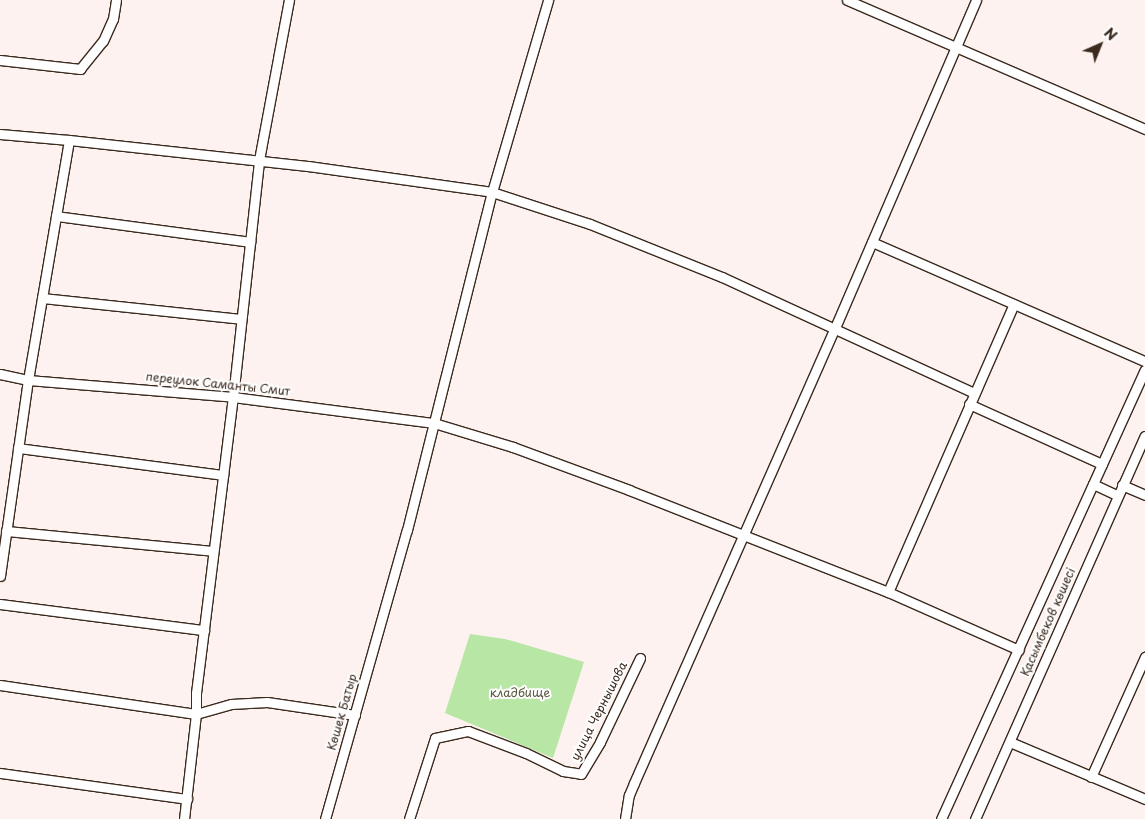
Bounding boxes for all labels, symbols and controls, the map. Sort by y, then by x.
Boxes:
north arrow [1075,20,1125,70]
text: N [1099,22,1122,45]
street label: переулок Саманты Смит [144,369,292,399]
street label: Қасымбеков көшесі [1018,566,1078,678]
street label: улица Чернышова [568,659,630,763]
street label: Көшек Батыр [324,672,360,752]
park label: кладбище [490,686,550,700]

